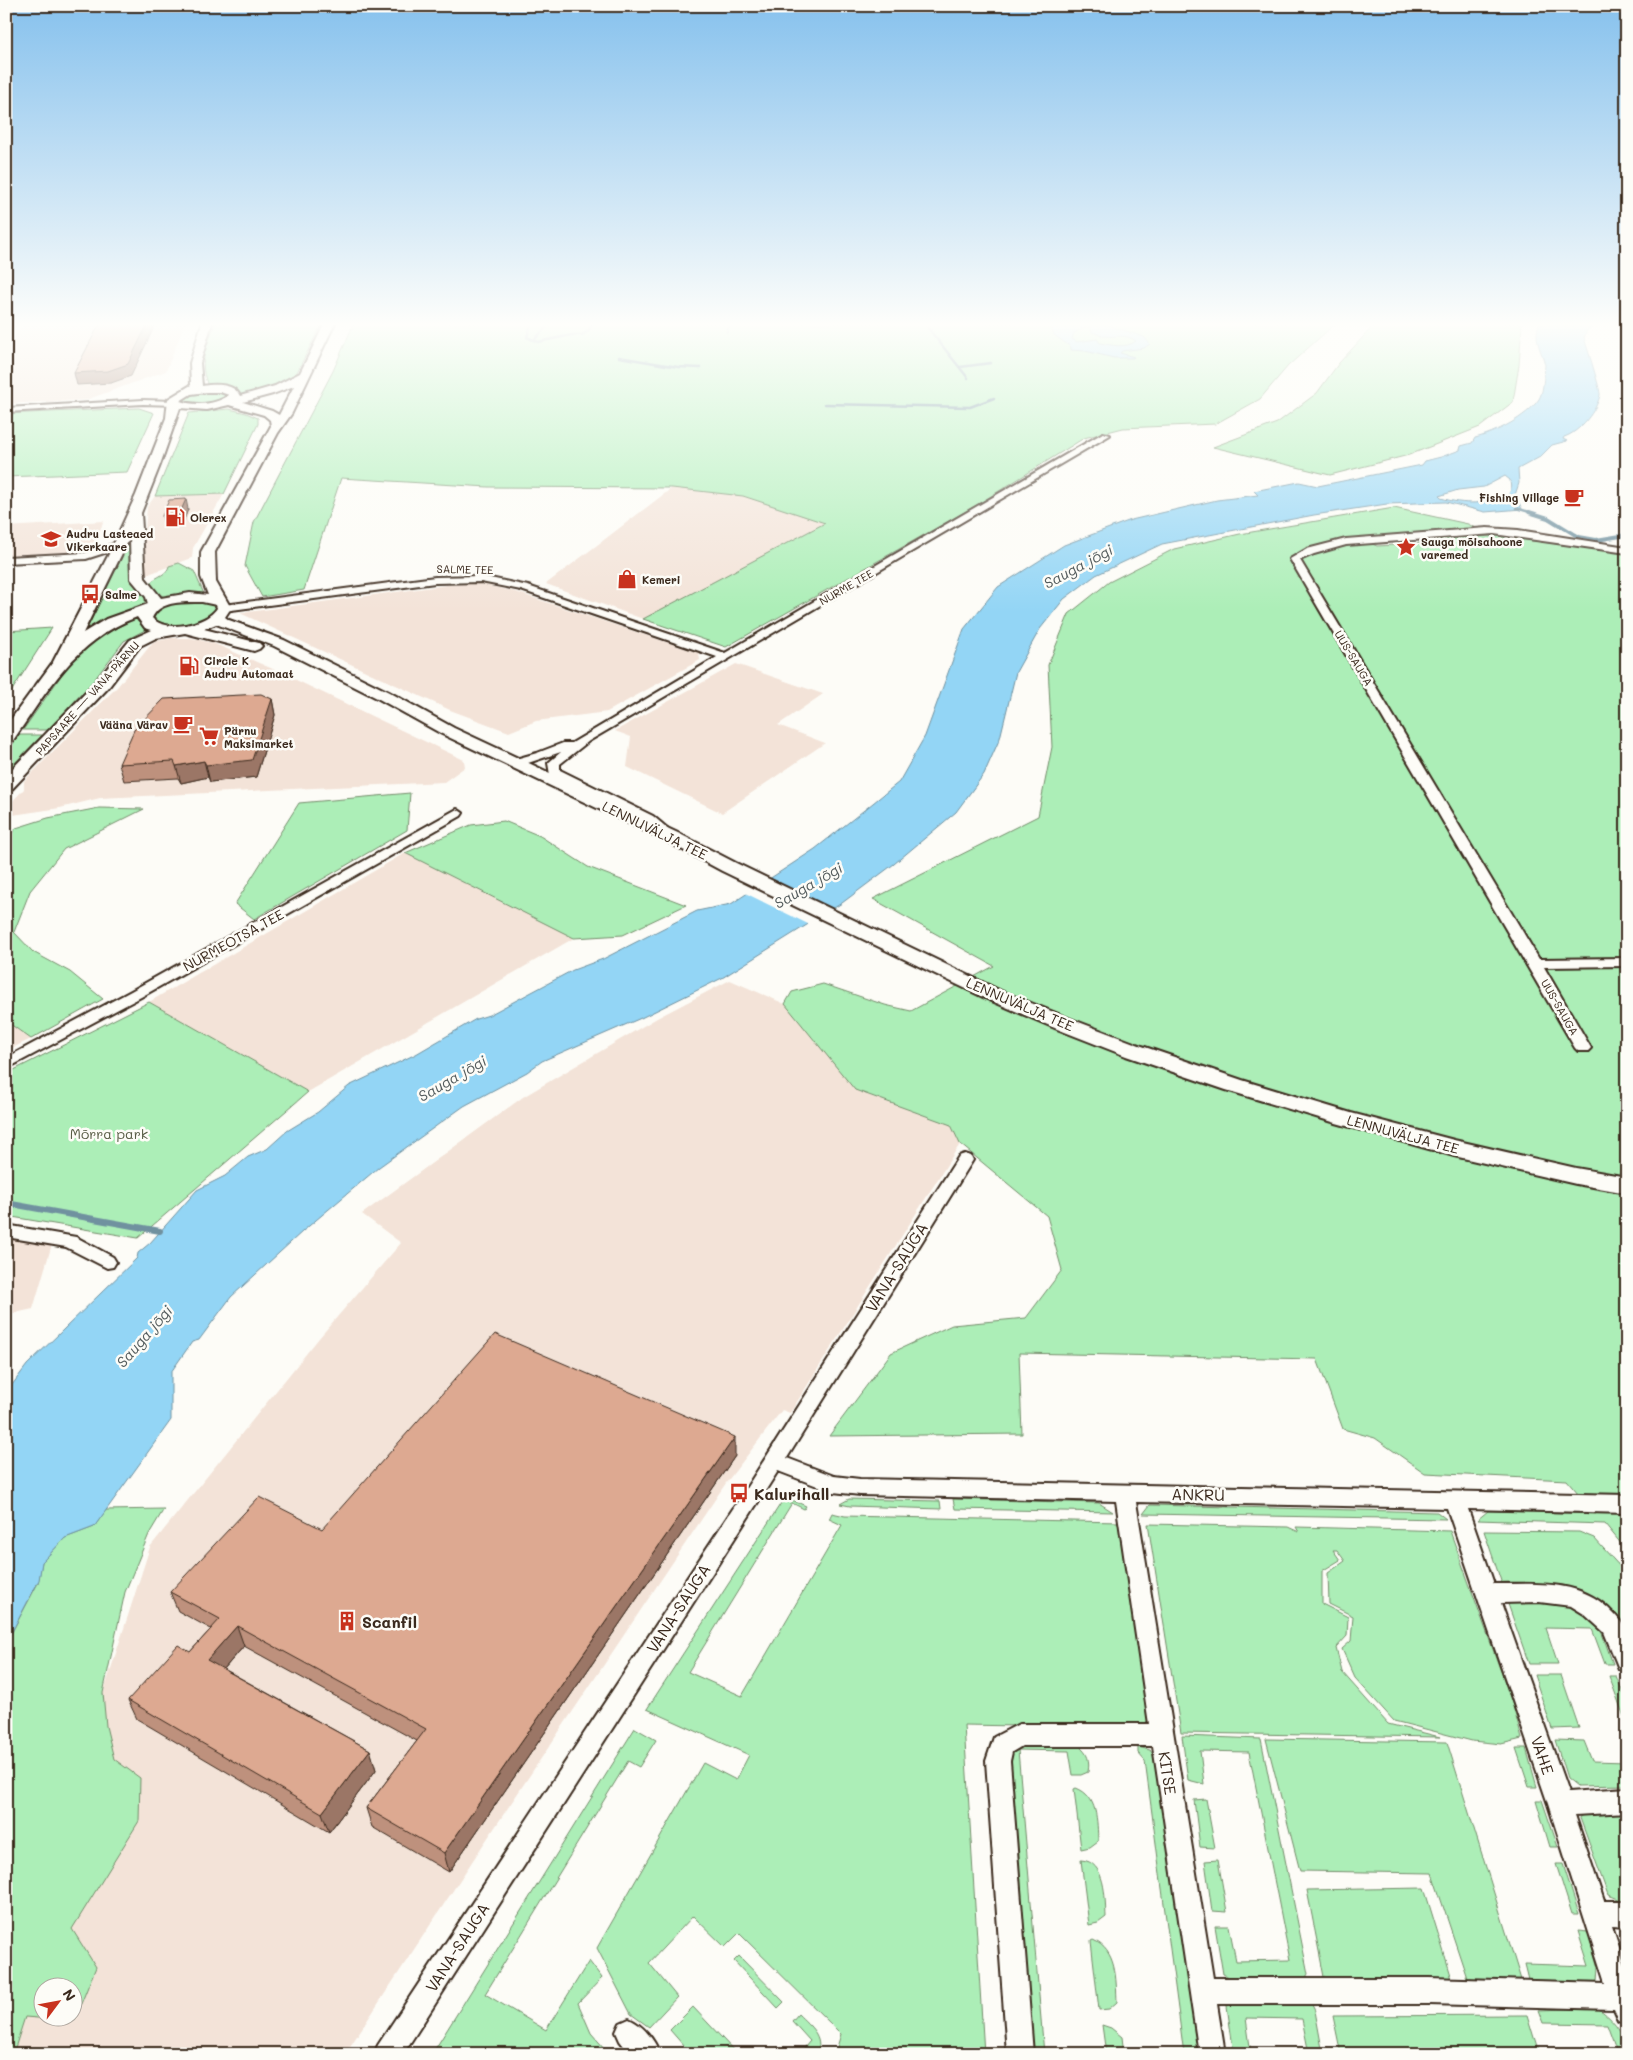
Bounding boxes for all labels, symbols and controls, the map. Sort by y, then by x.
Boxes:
cafe icon: Fishing Village [1563,486,1585,508]
place label: Fishing Village [1479,490,1559,505]
fuel station icon: Olerex [164,506,186,528]
place label: Olerex [190,510,227,525]
place label: Audru Lasteaed Vikerkaare [66,526,153,554]
school or university icon: Audru Lasteaed Vikerkaare [40,528,62,550]
place label: Sauga mõisahoone varemed [1421,534,1523,562]
place icon: Sauga mõisahoone varemed [1395,536,1417,558]
water label: Sauga jõgi [1040,539,1117,593]
street label: SALME TEE [436,561,494,577]
street label: NURME TEE [816,566,876,608]
shop icon: Kemeri [616,568,638,590]
place label: Kemeri [642,572,681,587]
bus stop icon: Salme [79,583,101,605]
place label: Salme [105,587,137,602]
street label: UUS-SAUGA [1331,627,1377,689]
street label: PAPSAARE — VANA-PÄRNU [32,638,142,758]
place label: Circle K Audru Automaat [204,653,294,681]
fuel station icon: Circle K Audru Automaat [178,655,200,677]
cafe icon: Vääna Värav [172,713,194,735]
place label: Vääna Värav [99,717,168,732]
place label: Pärnu Maksimarket [224,723,294,751]
supermarket icon: Pärnu Maksimarket [198,725,220,747]
street label: LENNUVÄLJA TEE [599,796,711,864]
water label: Sauga jõgi [770,857,846,913]
street label: NURMEOTSA TEE [179,904,287,976]
street label: LENNUVÄLJA TEE [963,973,1077,1035]
street label: UUS-SAUGA [1538,976,1582,1038]
water label: Sauga jõgi [414,1050,490,1106]
street label: LENNUVÄLJA TEE [1345,1110,1461,1158]
park label: Mõrra park [70,1124,148,1143]
street label: VANA-SAUGA [860,1218,932,1316]
water label: Sauga jõgi [111,1300,177,1371]
bus stop icon: Kalurihall [728,1482,750,1504]
place label: Kalurihall [754,1483,829,1504]
street label: ANKRU [1171,1483,1225,1505]
street label: VANA-SAUGA [641,1559,715,1657]
building icon: Scanfil [336,1610,358,1632]
place label: Scanfil [362,1611,417,1632]
street label: VAHE [1527,1733,1559,1777]
street label: KITSE [1154,1750,1182,1796]
street label: VANA-SAUGA [420,1898,494,1996]
north arrow [32,1978,82,2028]
text: N [59,1985,80,2004]

